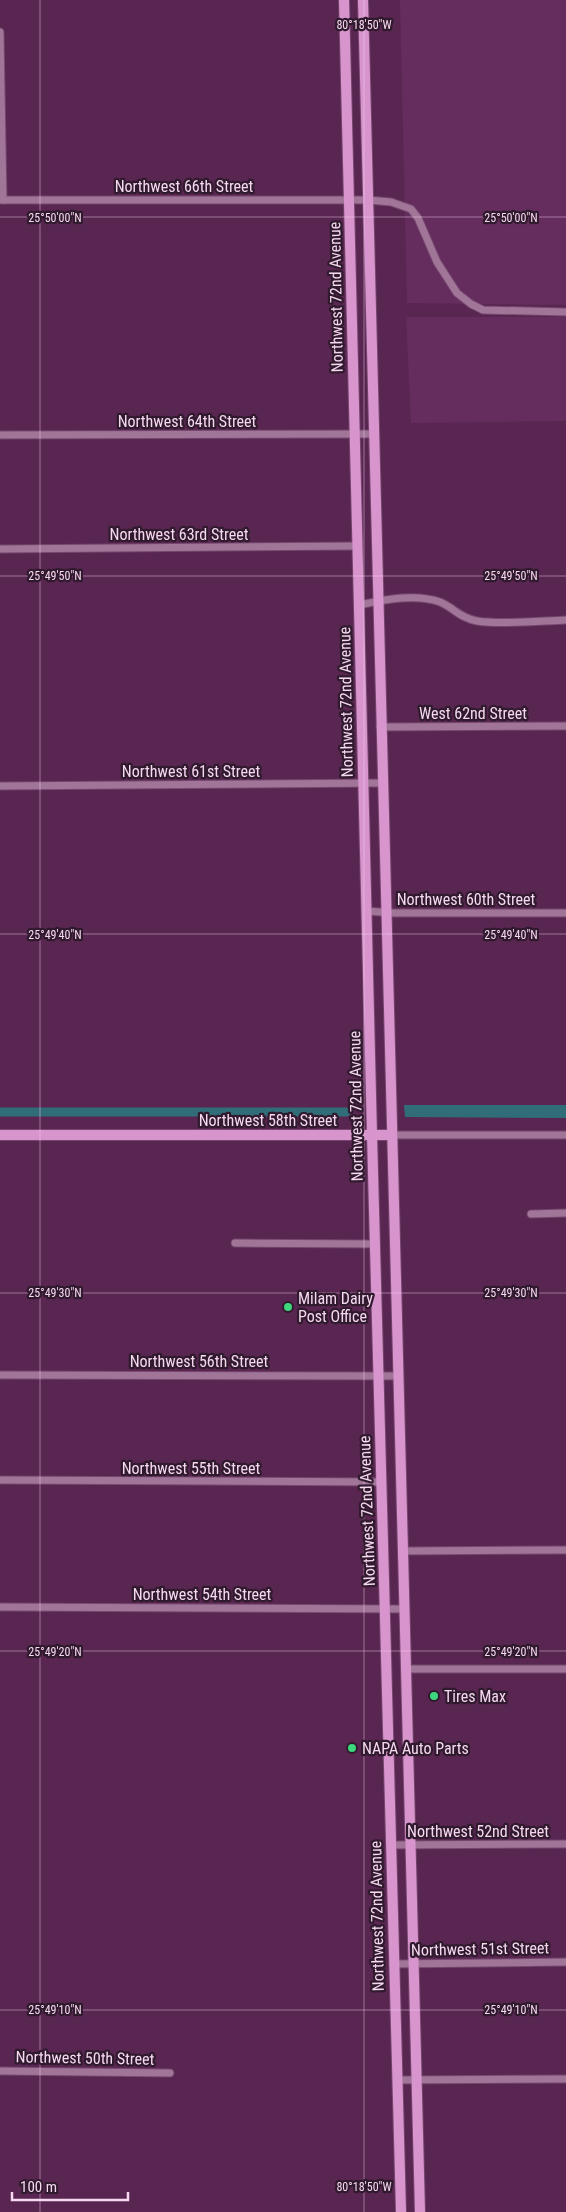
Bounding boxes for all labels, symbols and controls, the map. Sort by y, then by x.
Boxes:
text: 80°18'50"W [336,18,392,32]
street label: Northwest 66th Street [115,177,254,196]
text: 25°50'00"N [28,211,82,225]
text: 25°50'00"N [484,211,538,225]
street label: Northwest 72nd Avenue [325,222,347,372]
street label: Northwest 64th Street [118,412,257,431]
street label: Northwest 63rd Street [110,525,249,544]
text: 25°49'50"N [28,569,82,583]
text: 25°49'50"N [484,569,538,583]
street label: Northwest 72nd Avenue [335,627,357,777]
street label: West 62nd Street [419,704,527,723]
street label: Northwest 61st Street [122,762,260,781]
street label: Northwest 60th Street [397,890,536,909]
text: 25°49'40"N [28,928,82,942]
text: 25°49'40"N [484,928,538,942]
street label: Northwest 72nd Avenue [345,1031,367,1181]
street label: Northwest 58th Street [199,1111,338,1130]
text: 25°49'30"N [28,1286,82,1300]
text: 25°49'30"N [484,1286,538,1300]
place label: Milam Dairy Post Office [298,1289,373,1326]
marker: Milam Dairy Post Office [282,1301,294,1313]
street label: Northwest 56th Street [130,1352,269,1371]
street label: Northwest 72nd Avenue [355,1435,379,1587]
street label: Northwest 55th Street [122,1459,261,1478]
street label: Northwest 54th Street [133,1585,272,1604]
text: 25°49'20"N [28,1645,82,1659]
text: 25°49'20"N [484,1645,538,1659]
place label: Tires Max [444,1687,506,1706]
marker: Tires Max [428,1690,440,1702]
place label: NAPA Auto Parts [362,1739,469,1758]
marker: NAPA Auto Parts [346,1742,358,1754]
street label: Northwest 52nd Street [407,1822,549,1841]
street label: Northwest 72nd Avenue [366,1841,388,1991]
street label: Northwest 51st Street [411,1938,550,1960]
text: 25°49'10"N [28,2003,82,2017]
text: 25°49'10"N [484,2003,538,2017]
street label: Northwest 50th Street [15,2047,155,2069]
scale bar [12,2170,129,2202]
text: 100 m [20,2178,57,2196]
text: 80°18'50"W [336,2180,392,2194]

